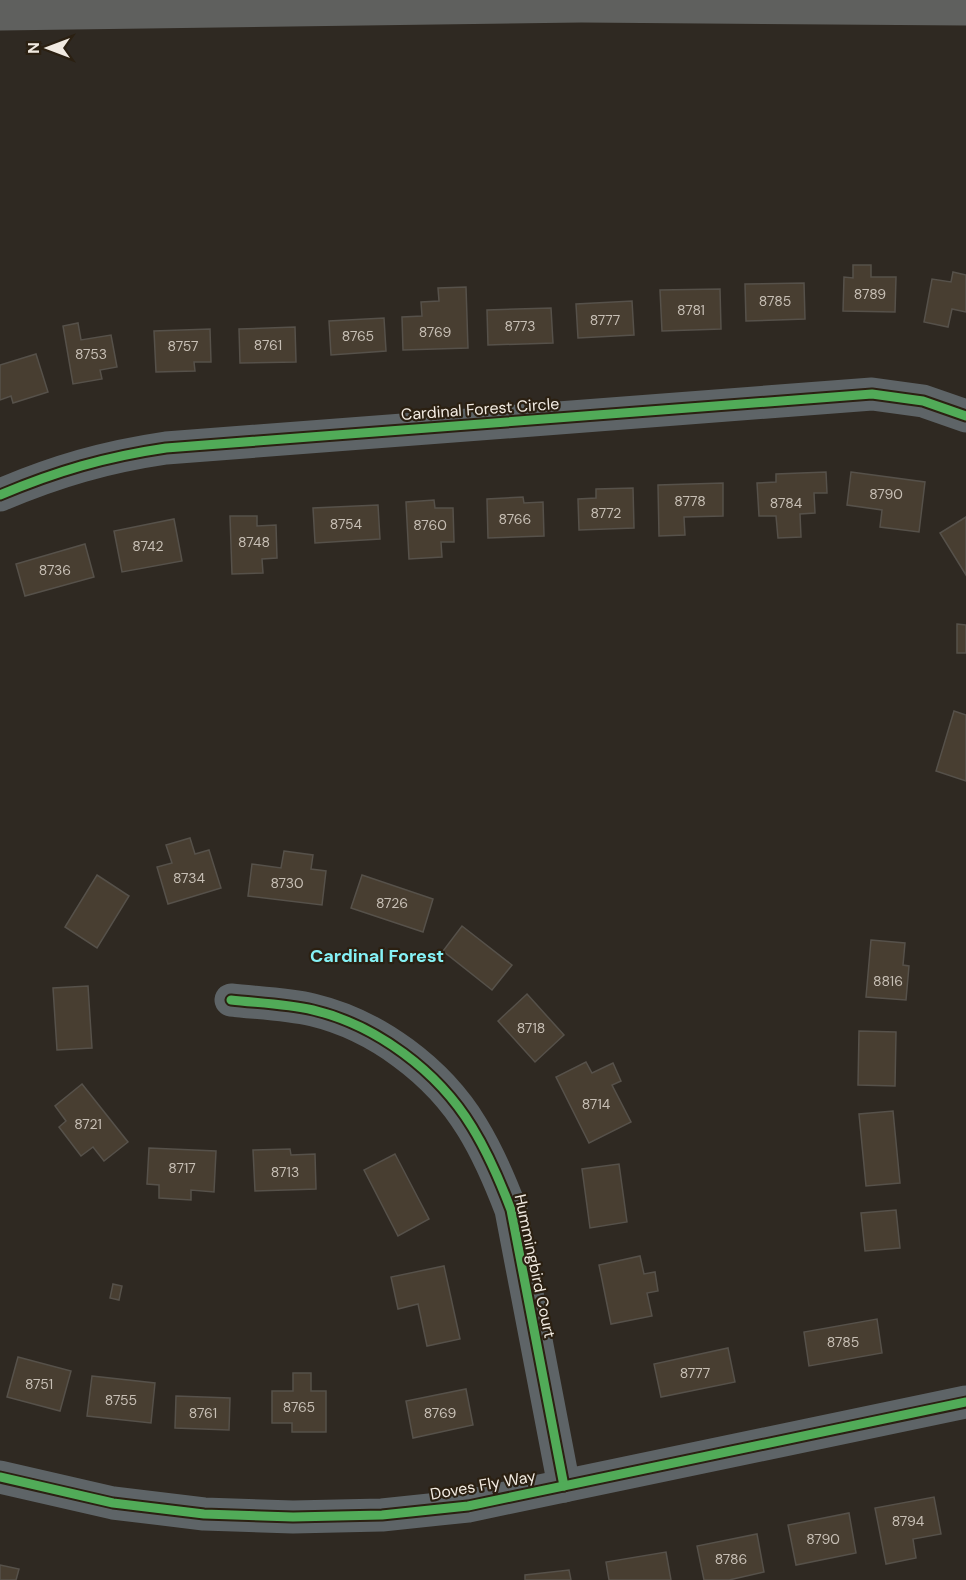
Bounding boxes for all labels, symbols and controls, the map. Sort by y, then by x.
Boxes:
north arrow [18,18,78,78]
text: N [23,42,44,54]
house number: 8789 [854,285,886,303]
house number: 8785 [759,292,791,310]
house number: 8781 [677,301,705,319]
house number: 8777 [590,311,620,329]
house number: 8773 [504,317,536,335]
house number: 8769 [419,323,451,341]
house number: 8765 [342,327,374,345]
house number: 8761 [254,336,282,354]
house number: 8757 [168,337,199,355]
house number: 8753 [75,345,107,363]
street label: Cardinal Forest Circle [400,393,560,425]
house number: 8790 [869,485,903,503]
house number: 8778 [674,492,706,510]
house number: 8784 [770,494,803,512]
house number: 8772 [591,504,621,522]
house number: 8766 [499,510,531,528]
house number: 8754 [330,515,363,533]
house number: 8760 [413,516,447,534]
house number: 8748 [238,533,270,551]
house number: 8742 [132,537,164,555]
house number: 8736 [39,561,71,579]
house number: 8734 [173,869,206,887]
house number: 8730 [270,874,304,892]
house number: 8726 [376,894,408,912]
district label: Cardinal Forest [310,944,444,968]
house number: 8816 [873,972,903,990]
house number: 8718 [517,1019,545,1037]
house number: 8714 [582,1095,611,1113]
house number: 8721 [74,1115,102,1133]
house number: 8717 [168,1159,196,1177]
house number: 8713 [271,1163,299,1181]
street label: Hummingbird Court [509,1192,561,1340]
house number: 8785 [827,1333,859,1351]
house number: 8777 [680,1364,710,1382]
house number: 8751 [25,1375,53,1393]
house number: 8755 [105,1391,137,1409]
house number: 8765 [283,1398,315,1416]
house number: 8761 [189,1404,217,1422]
house number: 8769 [424,1404,456,1422]
street label: Doves Fly Way [429,1465,538,1505]
house number: 8794 [892,1512,925,1530]
house number: 8790 [806,1530,840,1548]
house number: 8786 [715,1550,747,1568]

